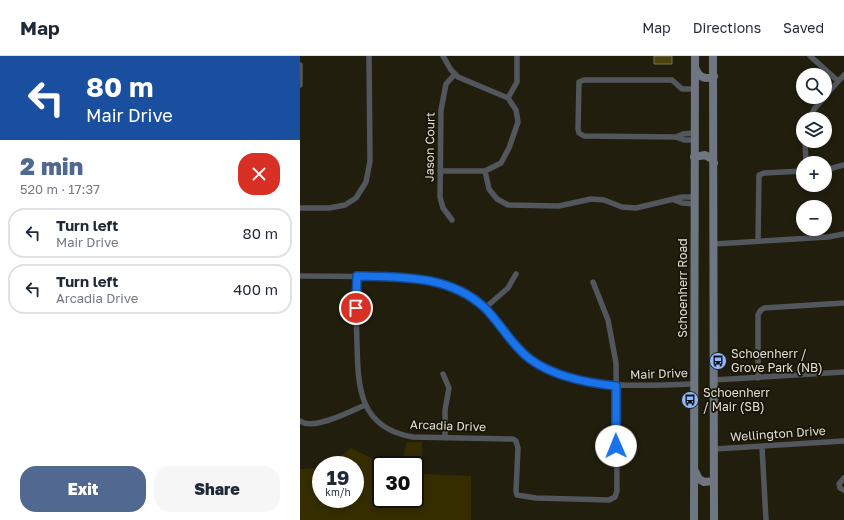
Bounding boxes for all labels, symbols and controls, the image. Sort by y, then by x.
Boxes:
text: Map [20,16,60,39]
text: Map [642,19,671,36]
text: Directions [693,19,761,36]
text: Saved [783,19,824,36]
map controls [796,68,832,236]
button: search [796,68,832,104]
text: 80 m [86,70,154,103]
icon: left [20,72,72,124]
text: Mair Drive [86,104,173,126]
street label: Jason Court [421,112,438,182]
button: layers [796,112,832,148]
text: 2 min [20,151,83,180]
button: close [238,153,280,195]
button: + [796,156,832,192]
text: 520 m · 17:37 [20,181,100,197]
button: − [796,200,832,236]
text: Turn left [56,216,118,234]
icon: left [22,222,44,244]
text: 80 m [243,224,278,242]
text: Mair Drive [56,234,119,250]
street label: Schoenherr Road [675,238,690,338]
text: Turn left [56,272,118,290]
icon: left [22,278,44,300]
text: 400 m [233,280,278,298]
text: Arcadia Drive [56,290,138,306]
pin [339,291,373,325]
icon: arrive [345,297,367,319]
place label: Schoenherr / Grove Park (NB) [731,346,823,375]
bus stop icon: Schoenherr / Grove Park (NB) [708,351,728,371]
street label: Mair Drive [630,365,688,382]
place label: Schoenherr / Mair (SB) [703,385,770,414]
bus stop icon: Schoenherr / Mair (SB) [680,390,700,410]
street label: Arcadia Drive [410,417,486,434]
street label: Wellington Drive [730,423,826,444]
position arrow [595,425,637,467]
speed limit sign: 30 [372,456,424,508]
text: 19 [326,465,349,489]
button: Exit [20,466,146,512]
button: Share [154,466,280,512]
text: km/h [325,486,351,498]

